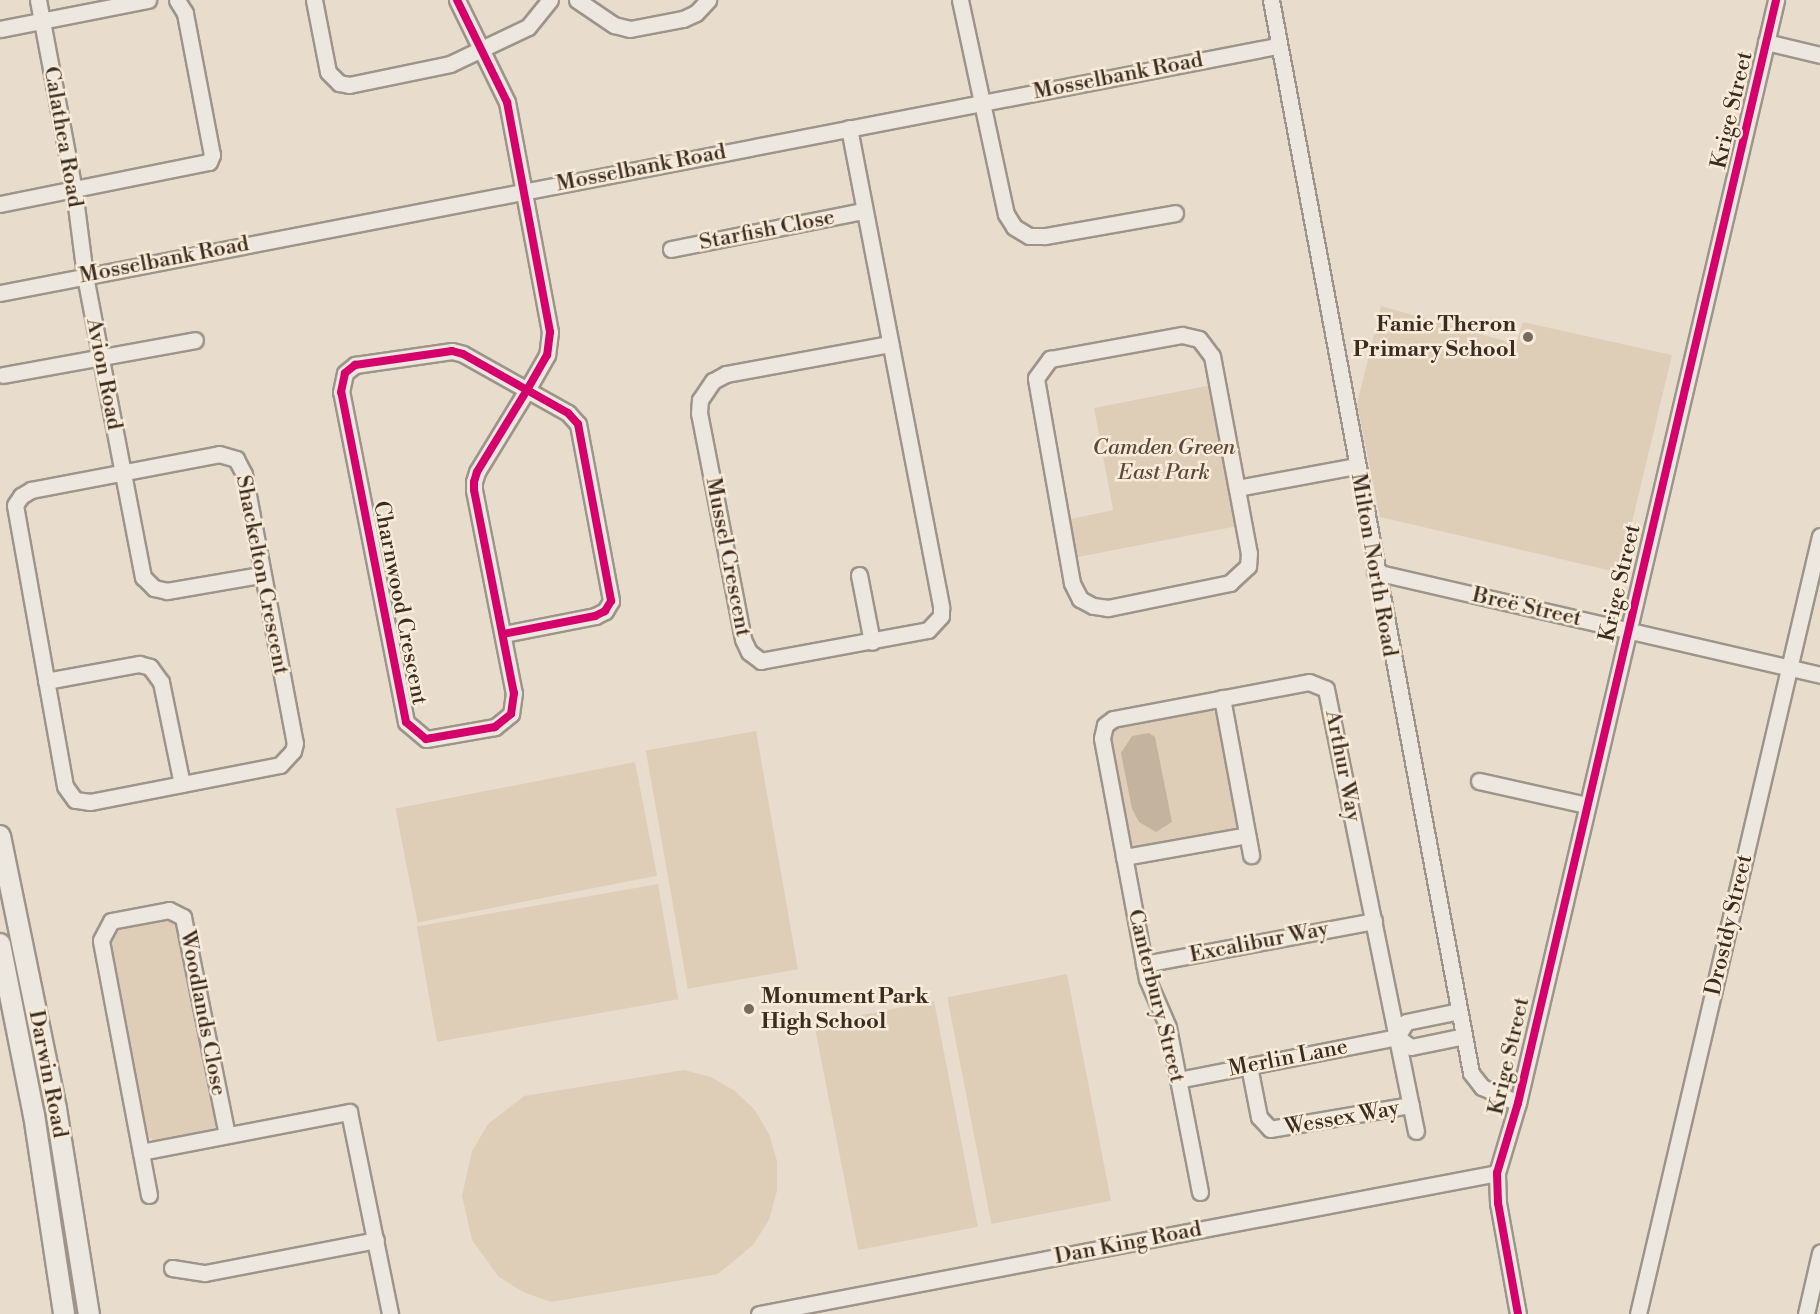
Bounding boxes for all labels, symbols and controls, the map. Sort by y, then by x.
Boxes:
street label: Mosselbank Road [1031,47,1205,105]
street label: Krige Street [1706,49,1758,171]
street label: Calathea Road [38,64,88,210]
street label: Mosselbank Road [554,139,728,197]
street label: Starfish Close [697,204,837,256]
street label: Mosselbank Road [77,231,251,289]
place label: Fanie Theron Primary School [1353,311,1516,362]
street label: Avion Road [80,316,128,432]
marker: Fanie Theron Primary School [1521,330,1535,344]
park label: Camden Green East Park [1093,434,1235,486]
street label: Milton North Road [1345,471,1403,659]
street label: Shackelton Crescent [230,473,294,677]
street label: Mussel Crescent [700,475,756,639]
street label: Charnwood Crescent [367,499,433,707]
street label: Krige Street [1594,522,1646,644]
street label: Breë Street [1470,582,1584,632]
street label: Arthur Way [1319,708,1367,824]
street label: Drostdy Street [1700,852,1758,998]
street label: Canterbury Street [1122,907,1190,1085]
street label: Excalibur Way [1187,916,1331,968]
street label: Woodlands Close [174,928,232,1098]
place label: Monument Park High School [761,983,929,1034]
street label: Krige Street [1483,995,1535,1117]
marker: Monument Park High School [742,1002,756,1016]
street label: Darwin Road [23,1008,73,1140]
street label: Merlin Lane [1226,1033,1350,1083]
street label: Wessex Way [1283,1095,1401,1141]
street label: Dan King Road [1052,1216,1204,1270]

